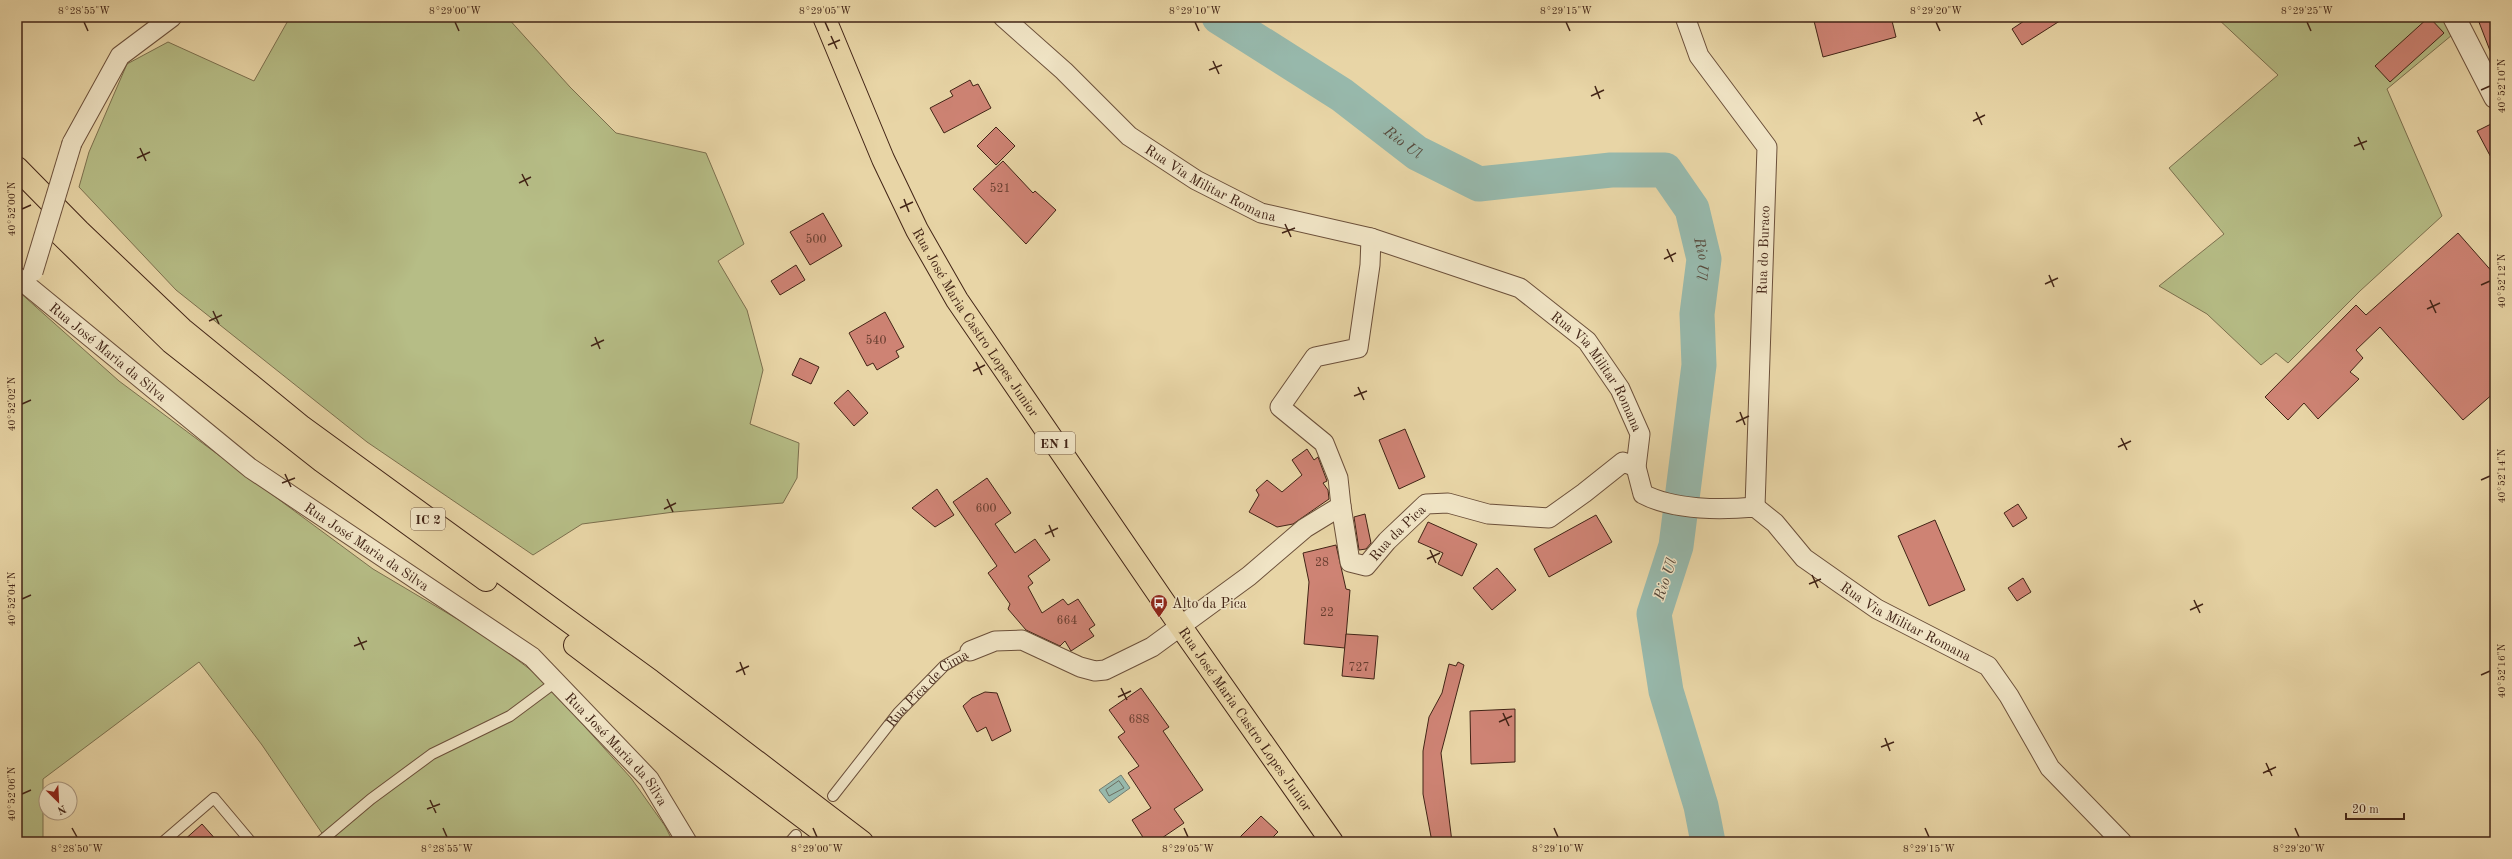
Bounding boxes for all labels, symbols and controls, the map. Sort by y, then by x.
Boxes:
text: 8°28'55"W [58,6,110,16]
text: 8°29'00"W [429,6,481,16]
text: 8°29'05"W [799,6,851,16]
text: 8°29'10"W [1169,6,1221,16]
text: 8°29'15"W [1540,6,1592,16]
text: 8°29'20"W [1910,6,1962,16]
text: 8°29'25"W [2281,6,2333,16]
text: 40°52'10"N [2497,58,2507,113]
water label: Rio Ul [1380,124,1424,163]
street label: Rua Via Militar Romana [1142,142,1277,224]
text: 40°52'00"N [7,181,17,236]
house number: 521 [990,182,1010,195]
street label: Rua do Buraco [1755,205,1773,295]
street label: Rua José Maria Castro Lopes Junior [909,226,1041,420]
house number: 500 [806,233,826,246]
water label: Rio Ul [1690,235,1710,281]
text: 40°52'12"N [2497,253,2507,308]
street label: Rua José Maria da Silva [46,301,169,405]
street label: Rua Via Militar Romana [1548,309,1644,434]
house number: 540 [866,334,886,347]
text: 40°52'02"N [7,376,17,431]
road number: EN 1 [1035,432,1075,454]
text: 40°52'14"N [2497,448,2507,503]
street label: Rua José Maria da Silva [302,501,431,594]
street label: Rua da Pica [1367,502,1429,564]
house number: 600 [976,503,996,515]
road number: IC 2 [411,508,445,530]
water label: Rio Ul [1652,556,1680,603]
house number: 28 [1315,557,1329,569]
text: 40°52'04"N [7,571,17,626]
street label: Rua Via Militar Romana [1838,580,1973,664]
bus stop icon: Alto da Pica [1149,593,1169,618]
place label: Alto da Pica [1172,597,1247,611]
house number: 22 [1320,607,1334,619]
house number: 664 [1057,615,1077,627]
street label: Rua José Maria Castro Lopes Junior [1175,625,1314,814]
text: 40°52'16"N [2497,643,2507,698]
street label: Rua Pica de Cima [884,647,971,730]
house number: 727 [1349,662,1369,674]
street label: Rua José Maria da Silva [562,690,669,808]
house number: 688 [1129,714,1149,726]
text: 40°52'06"N [7,766,17,821]
north arrow [38,781,78,821]
scale bar [2346,795,2404,821]
text: N [55,802,68,816]
text: 20 m [2352,804,2379,816]
text: 8°28'50"W [51,844,103,854]
text: 8°28'55"W [421,844,473,854]
text: 8°29'00"W [791,844,843,854]
text: 8°29'05"W [1162,844,1214,854]
text: 8°29'10"W [1532,844,1584,854]
text: 8°29'15"W [1903,844,1955,854]
text: 8°29'20"W [2273,844,2325,854]

